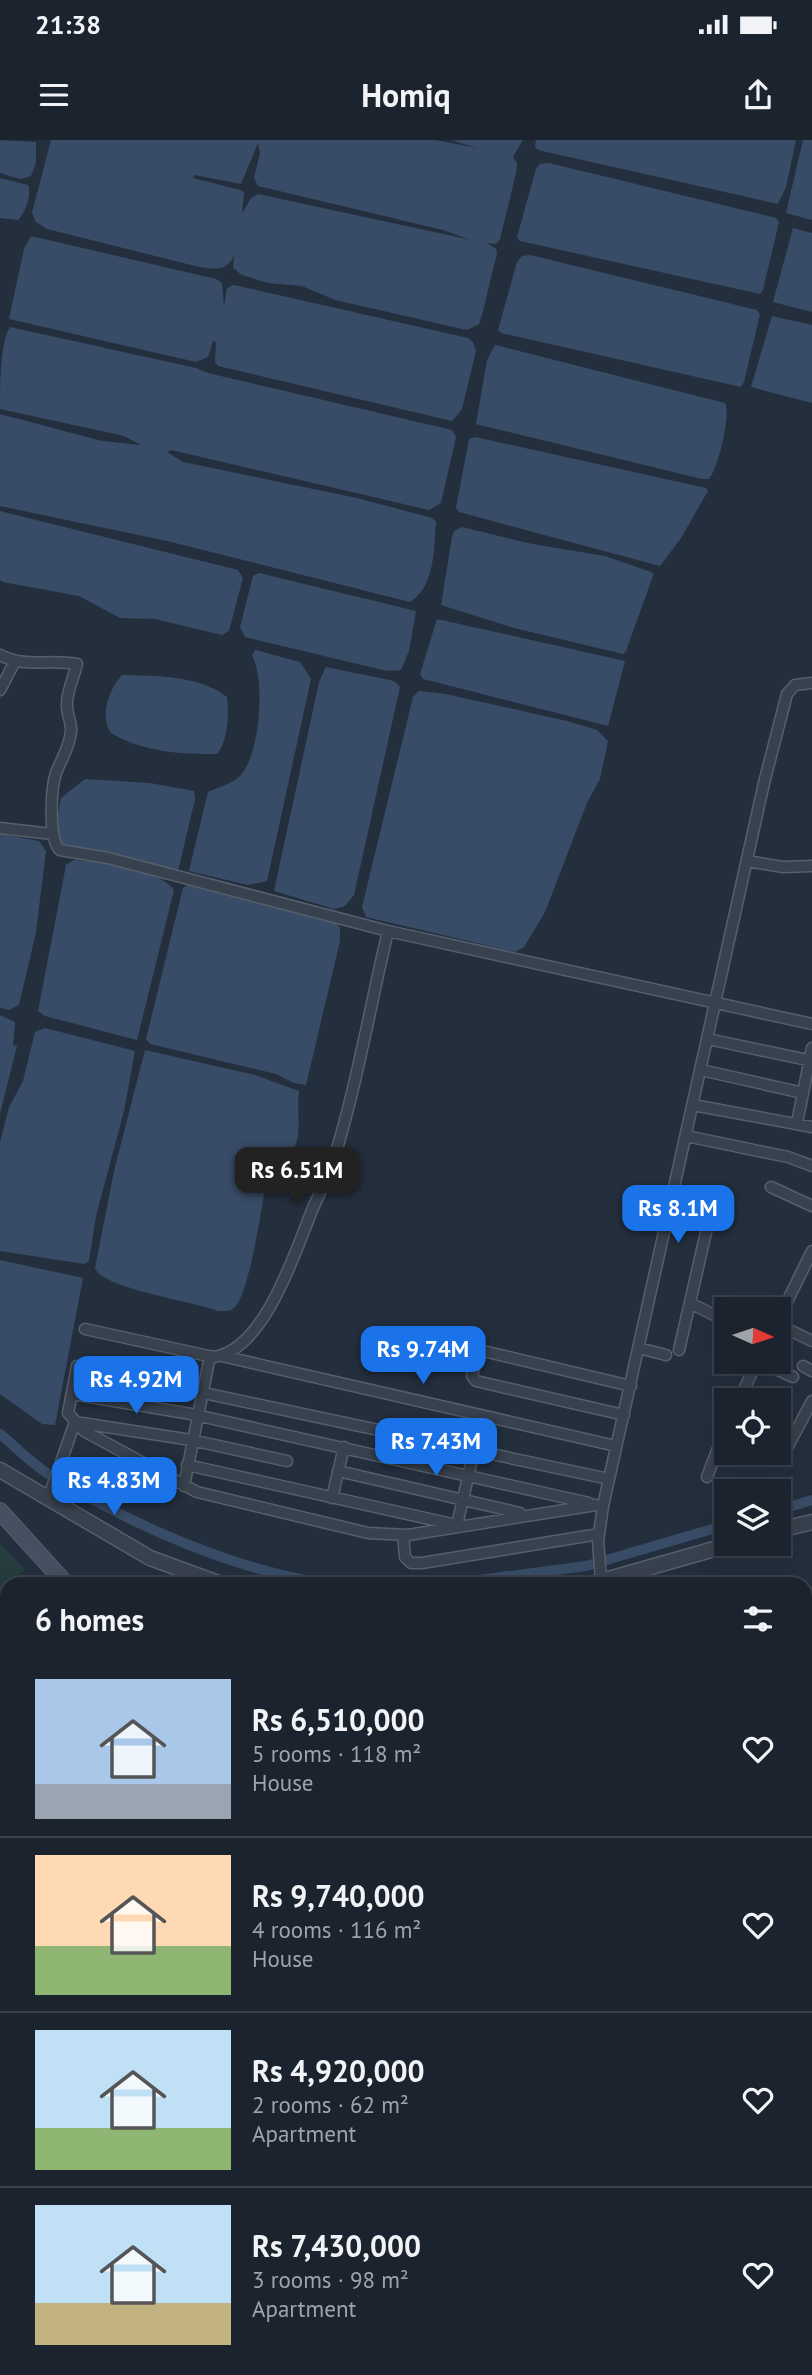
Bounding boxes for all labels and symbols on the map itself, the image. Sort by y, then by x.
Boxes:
pin: Rs 6.51M [225,1147,369,1207]
pin: Rs 8.1M [613,1186,743,1245]
north arrow [714,1297,791,1374]
pin: Rs 9.74M [351,1326,495,1386]
pin: Rs 4.92M [64,1356,208,1416]
pin: Rs 7.43M [364,1418,508,1478]
pin: Rs 4.83M [42,1458,186,1517]

